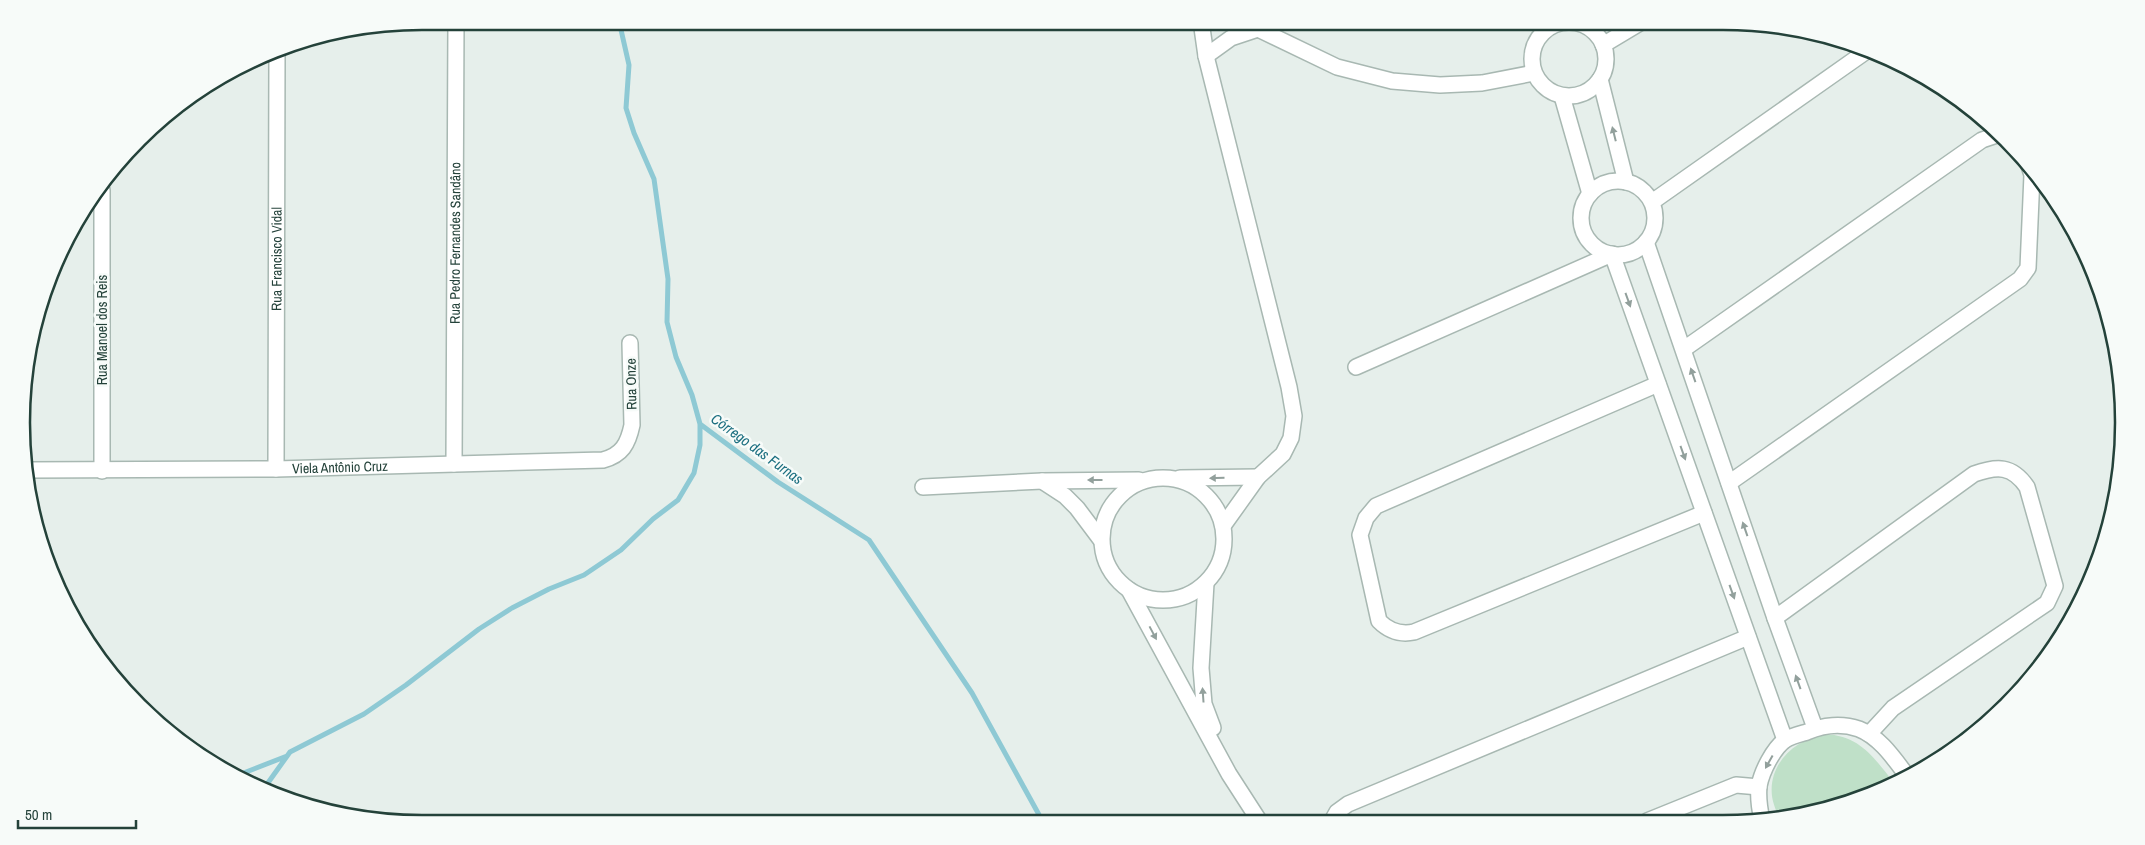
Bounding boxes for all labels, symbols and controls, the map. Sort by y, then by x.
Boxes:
one-way arrow [1610,127,1618,142]
street label: Rua Pedro Fernandes Sandâno [446,162,464,324]
street label: Rua Francisco Vidal [267,207,286,311]
street label: Rua Manoel dos Reis [93,275,111,385]
one-way arrow [1625,293,1632,308]
street label: Rua Onze [622,358,640,410]
one-way arrow [1688,367,1696,382]
water label: Córrego das Furnas [707,408,808,489]
one-way arrow [1680,446,1687,461]
street label: Viela Antônio Cruz [292,457,388,478]
one-way arrow [1209,474,1225,482]
one-way arrow [1087,476,1103,484]
one-way arrow [1740,521,1748,536]
one-way arrow [1729,584,1736,599]
one-way arrow [1148,626,1157,640]
one-way arrow [1794,675,1801,690]
one-way arrow [1199,687,1207,703]
one-way arrow [1765,755,1773,769]
scale bar [18,798,135,830]
text: 50 m [25,804,52,825]

